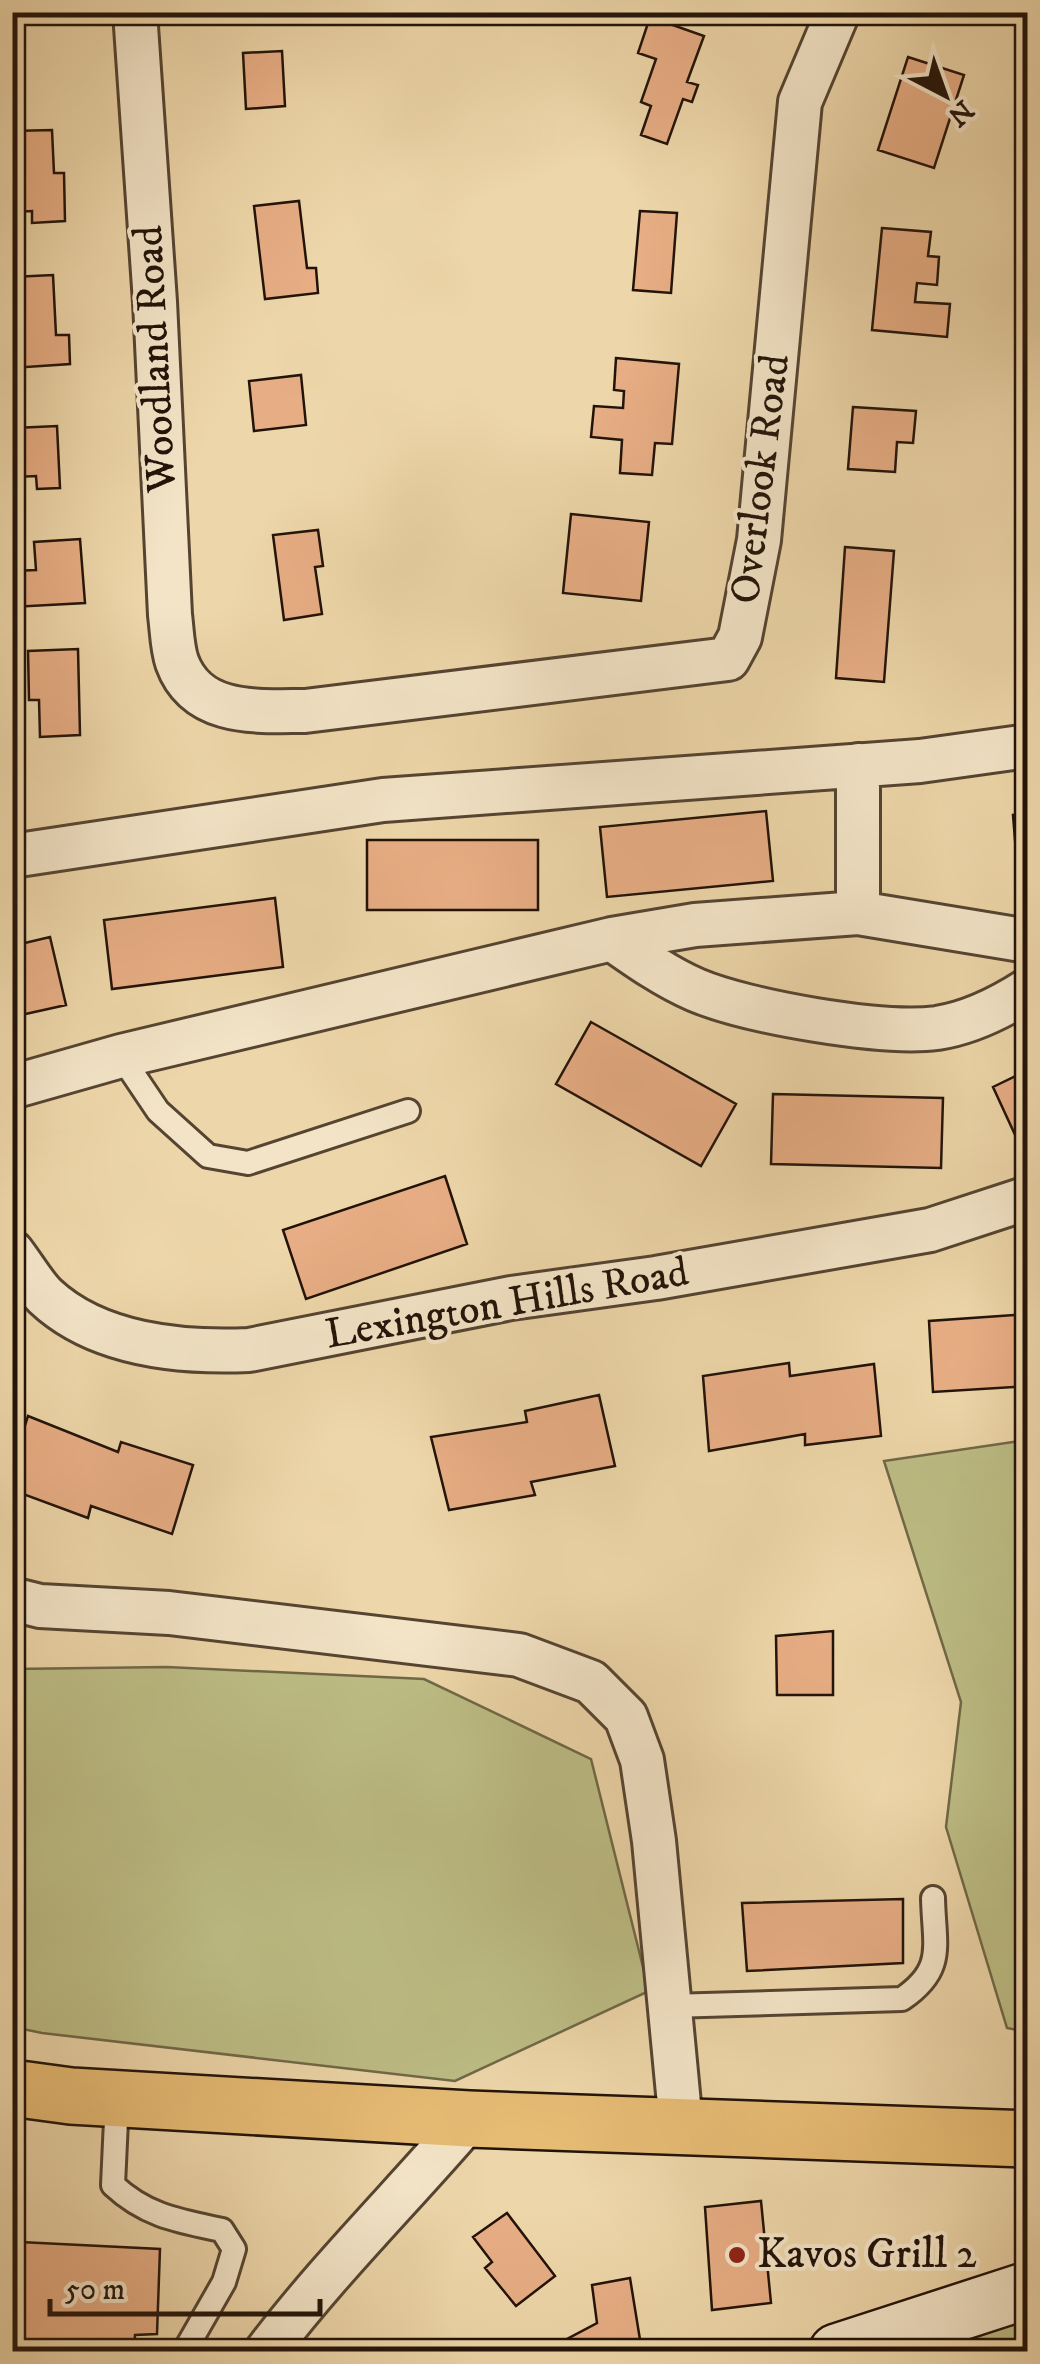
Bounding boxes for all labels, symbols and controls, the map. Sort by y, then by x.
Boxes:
north arrow [895,45,995,145]
text: N [940,92,981,133]
street label: Woodland Road [123,224,189,495]
street label: Overlook Road [720,351,802,607]
street label: Lexington Hills Road [321,1246,693,1362]
place label: Kavos Grill 2 [757,2229,977,2281]
marker: Kavos Grill 2 [726,2244,748,2266]
scale bar [50,2254,320,2316]
text: 50 m [65,2272,125,2309]

